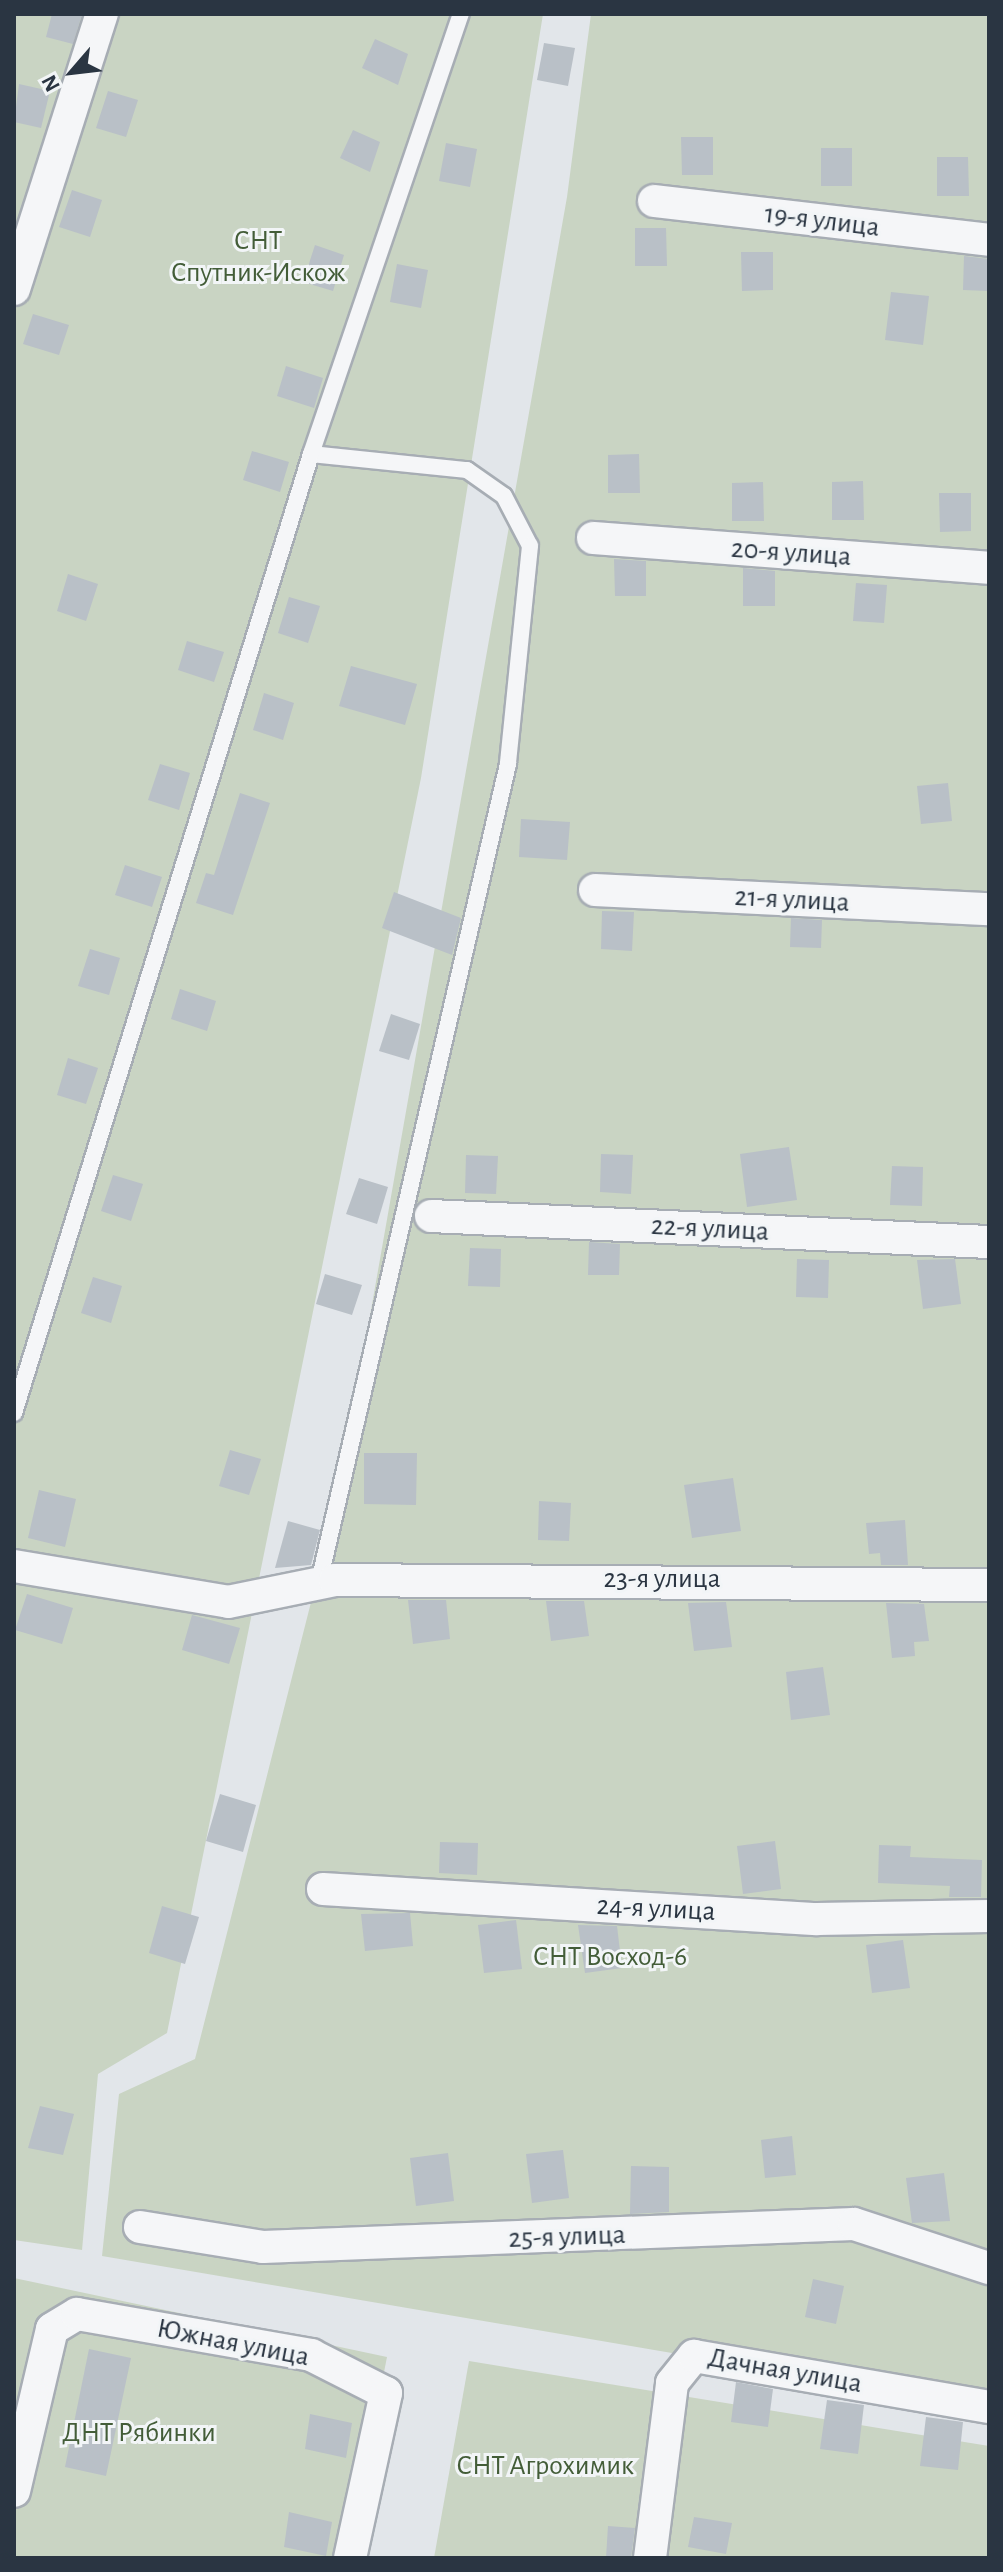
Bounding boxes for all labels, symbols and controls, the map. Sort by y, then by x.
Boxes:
north arrow [32,32,112,112]
text: N [38,71,64,95]
street label: 19-я улица [763,197,881,245]
park label: СНТ Спутник-Искож [171,224,345,290]
street label: 20-я улица [730,532,852,574]
street label: 21-я улица [734,880,850,920]
street label: 22-я улица [650,1209,770,1249]
street label: 23-я улица [604,1562,720,1596]
street label: 24-я улица [596,1889,716,1929]
park label: СНТ Восход-6 [533,1940,687,1974]
street label: 25-я улица [508,2218,626,2256]
street label: Южная улица [154,2312,312,2374]
street label: Дачная улица [706,2341,864,2401]
park label: ДНТ Рябинки [62,2416,216,2450]
park label: СНТ Агрохимик [456,2449,634,2483]

